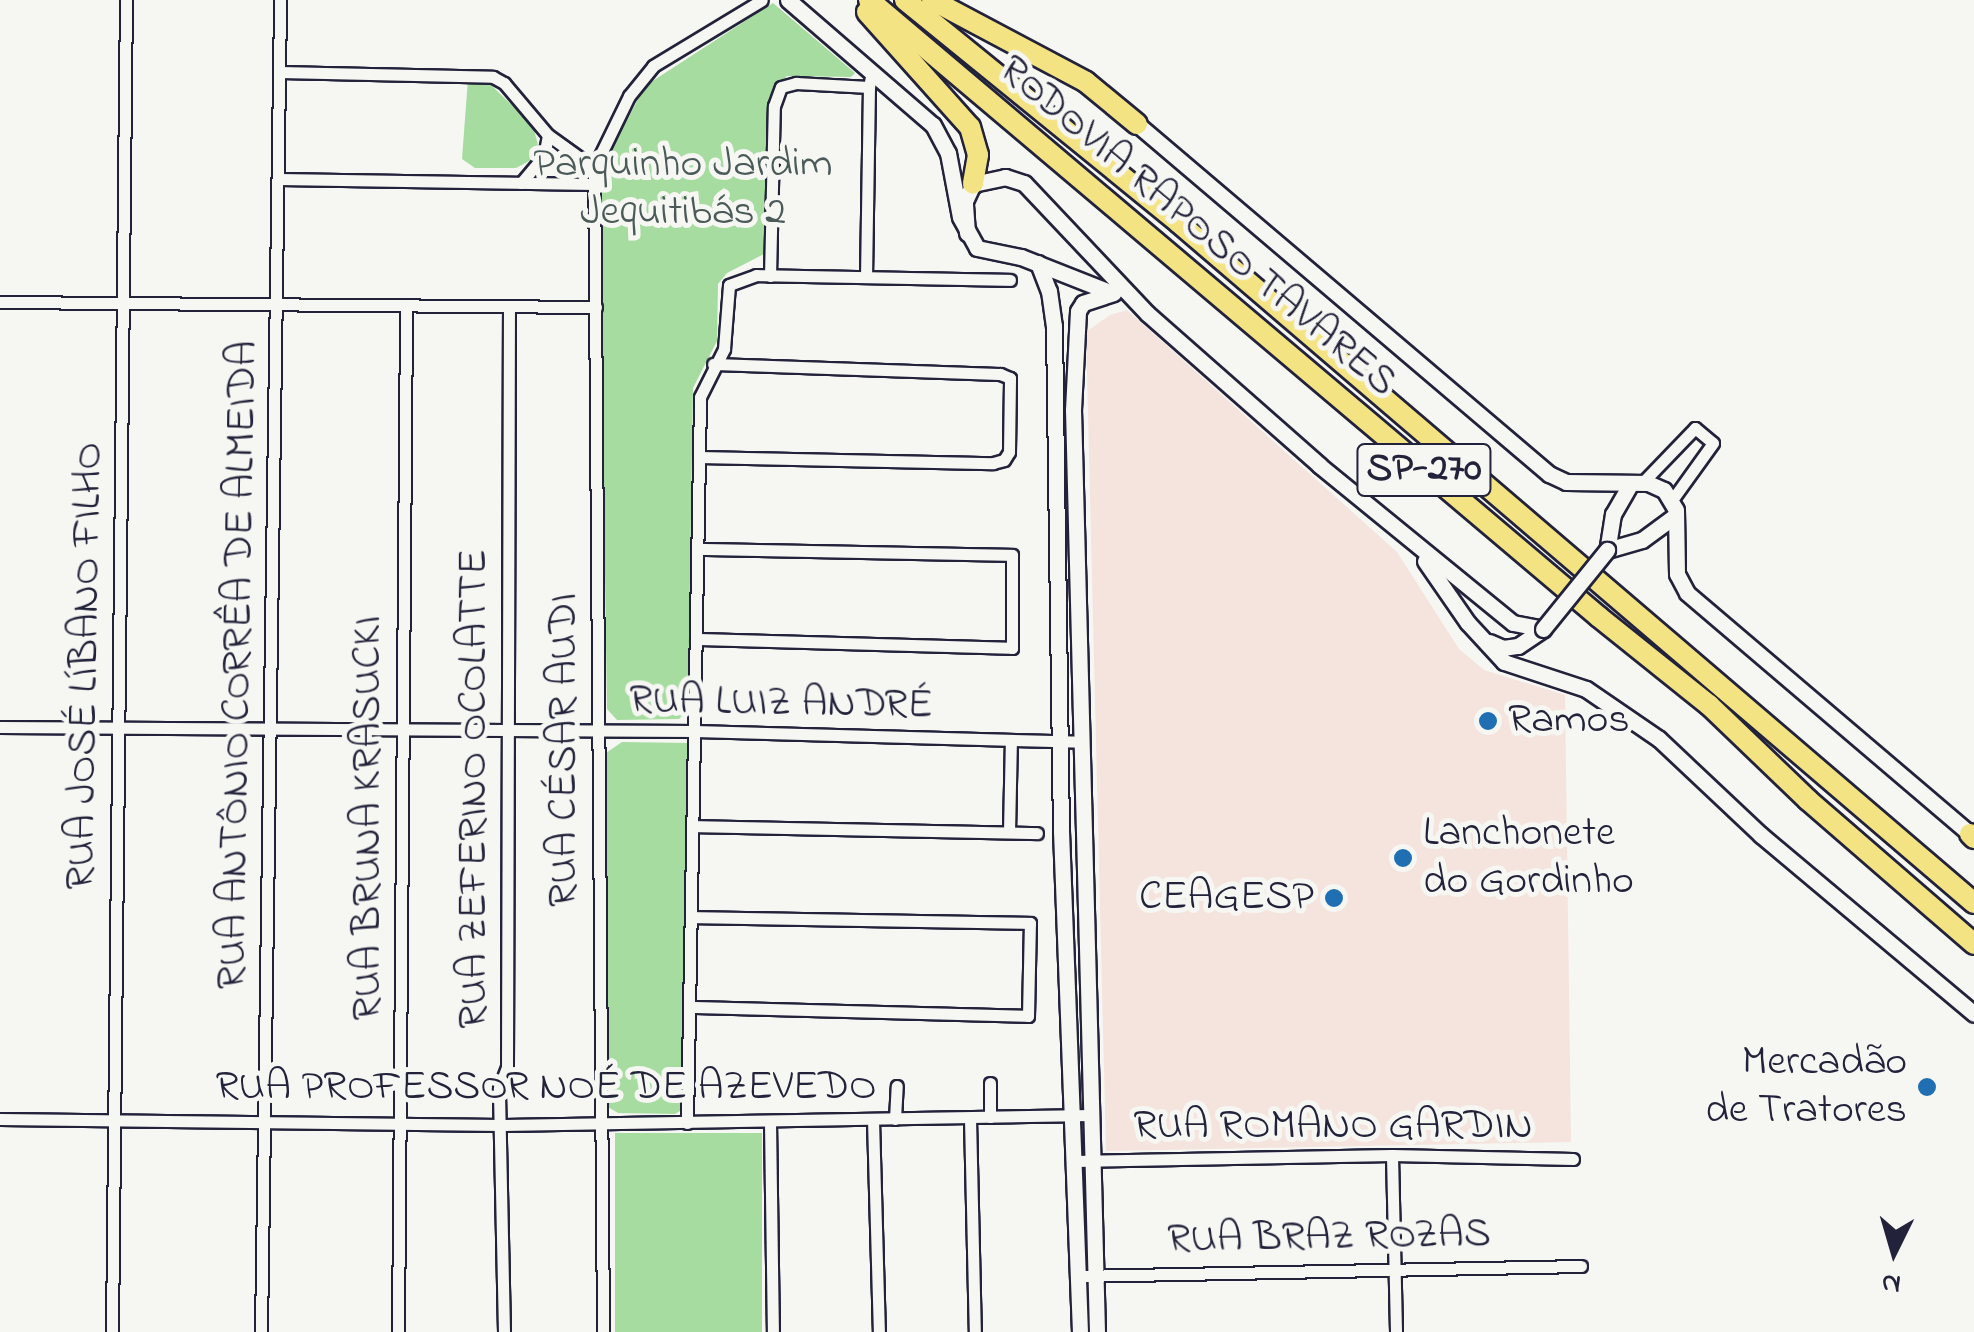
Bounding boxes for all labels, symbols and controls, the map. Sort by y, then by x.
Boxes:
street label: RODOVIA RAPOSO TAVARES [988,46,1406,408]
park label: Parquinho Jardim Jequitibás 2 [533,140,833,238]
street label: RUA ANTÔNIO CORRÊA DE ALMEIDA [208,340,270,990]
road number: SP-270 [1354,435,1494,505]
street label: RUA JOSÉ LÍBANO FILHO [57,442,115,890]
street label: RUA ZEFERINO OCOLATTE [450,549,500,1029]
street label: RUA CÉSAR AUDI [540,593,590,907]
street label: RUA BRUNA KRASUCKI [344,615,394,1021]
street label: RUA LUIZ ANDRÉ [629,676,933,732]
place label: Ramos [1508,696,1630,746]
marker: Ramos [1477,710,1499,732]
place label: Lanchonete do Gordinho [1423,809,1634,908]
marker: Lanchonete do Gordinho [1392,847,1414,869]
place label: CEAGESP [1139,873,1314,923]
marker: CEAGESP [1323,887,1345,909]
place label: Mercadão de Tratores [1705,1038,1907,1136]
street label: RUA PROFESSOR NOÉ DE AZEVEDO [215,1063,877,1113]
marker: Mercadão de Tratores [1916,1076,1938,1098]
street label: RUA ROMANO GARDIN [1133,1102,1533,1152]
north arrow [1844,1202,1944,1302]
street label: RUA BRAZ ROZAS [1167,1210,1491,1266]
text: N [1880,1261,1903,1304]

